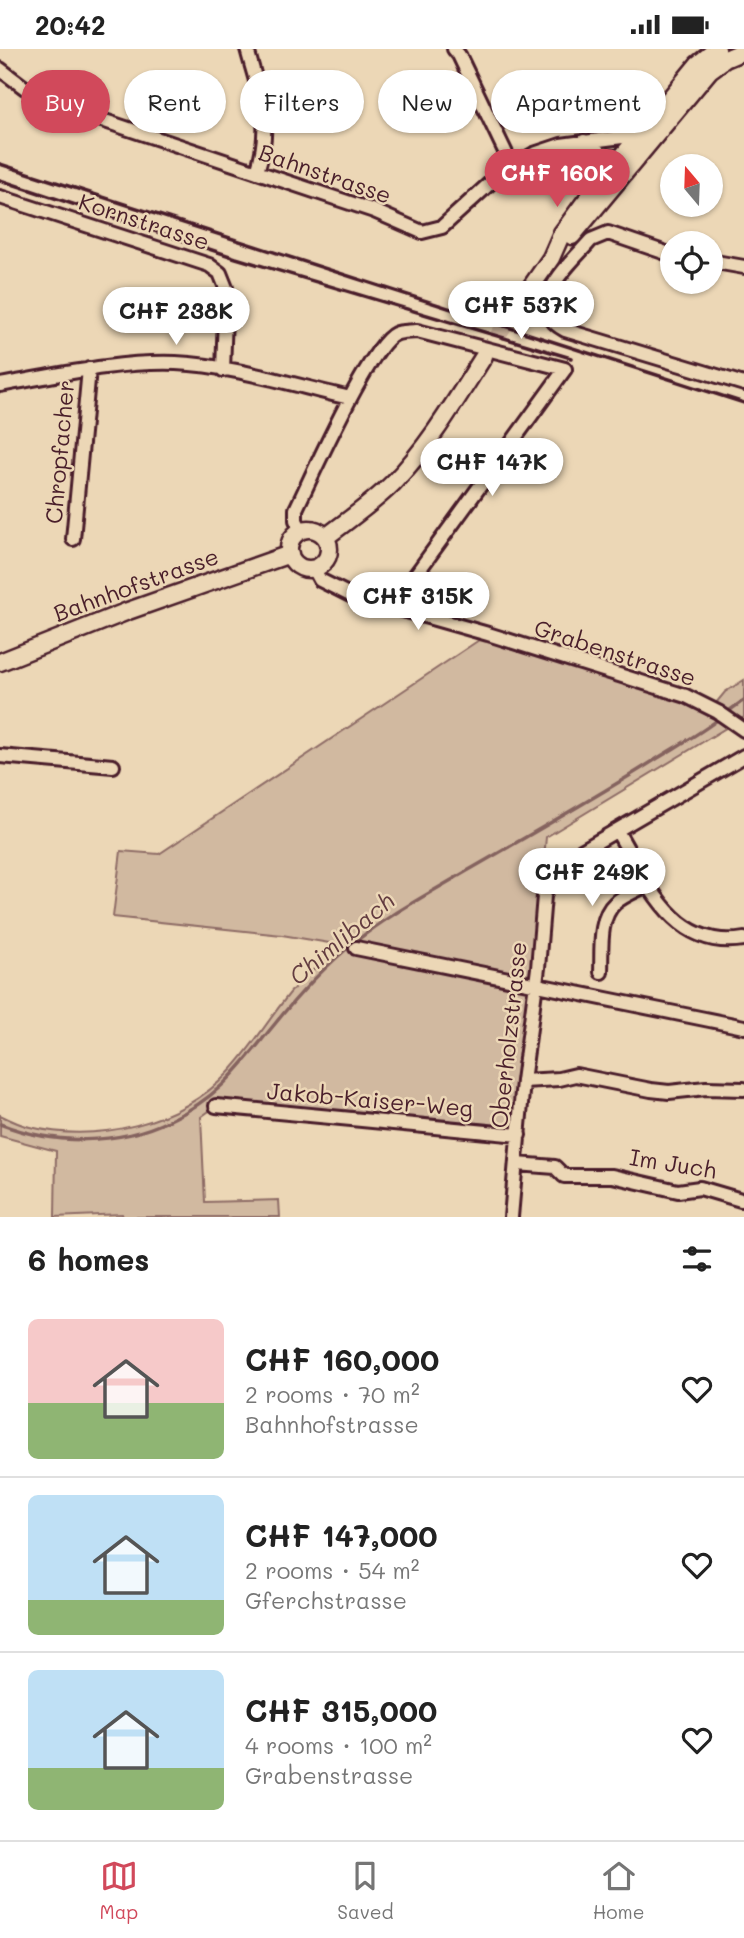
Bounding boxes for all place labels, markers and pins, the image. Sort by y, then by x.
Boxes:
pin: CHF 160K [485,149,629,209]
pin: CHF 537K [449,281,593,341]
pin: CHF 238K [104,287,248,347]
pin: CHF 147K [420,439,564,498]
pin: CHF 315K [346,573,490,632]
pin: CHF 249K [520,849,664,908]

